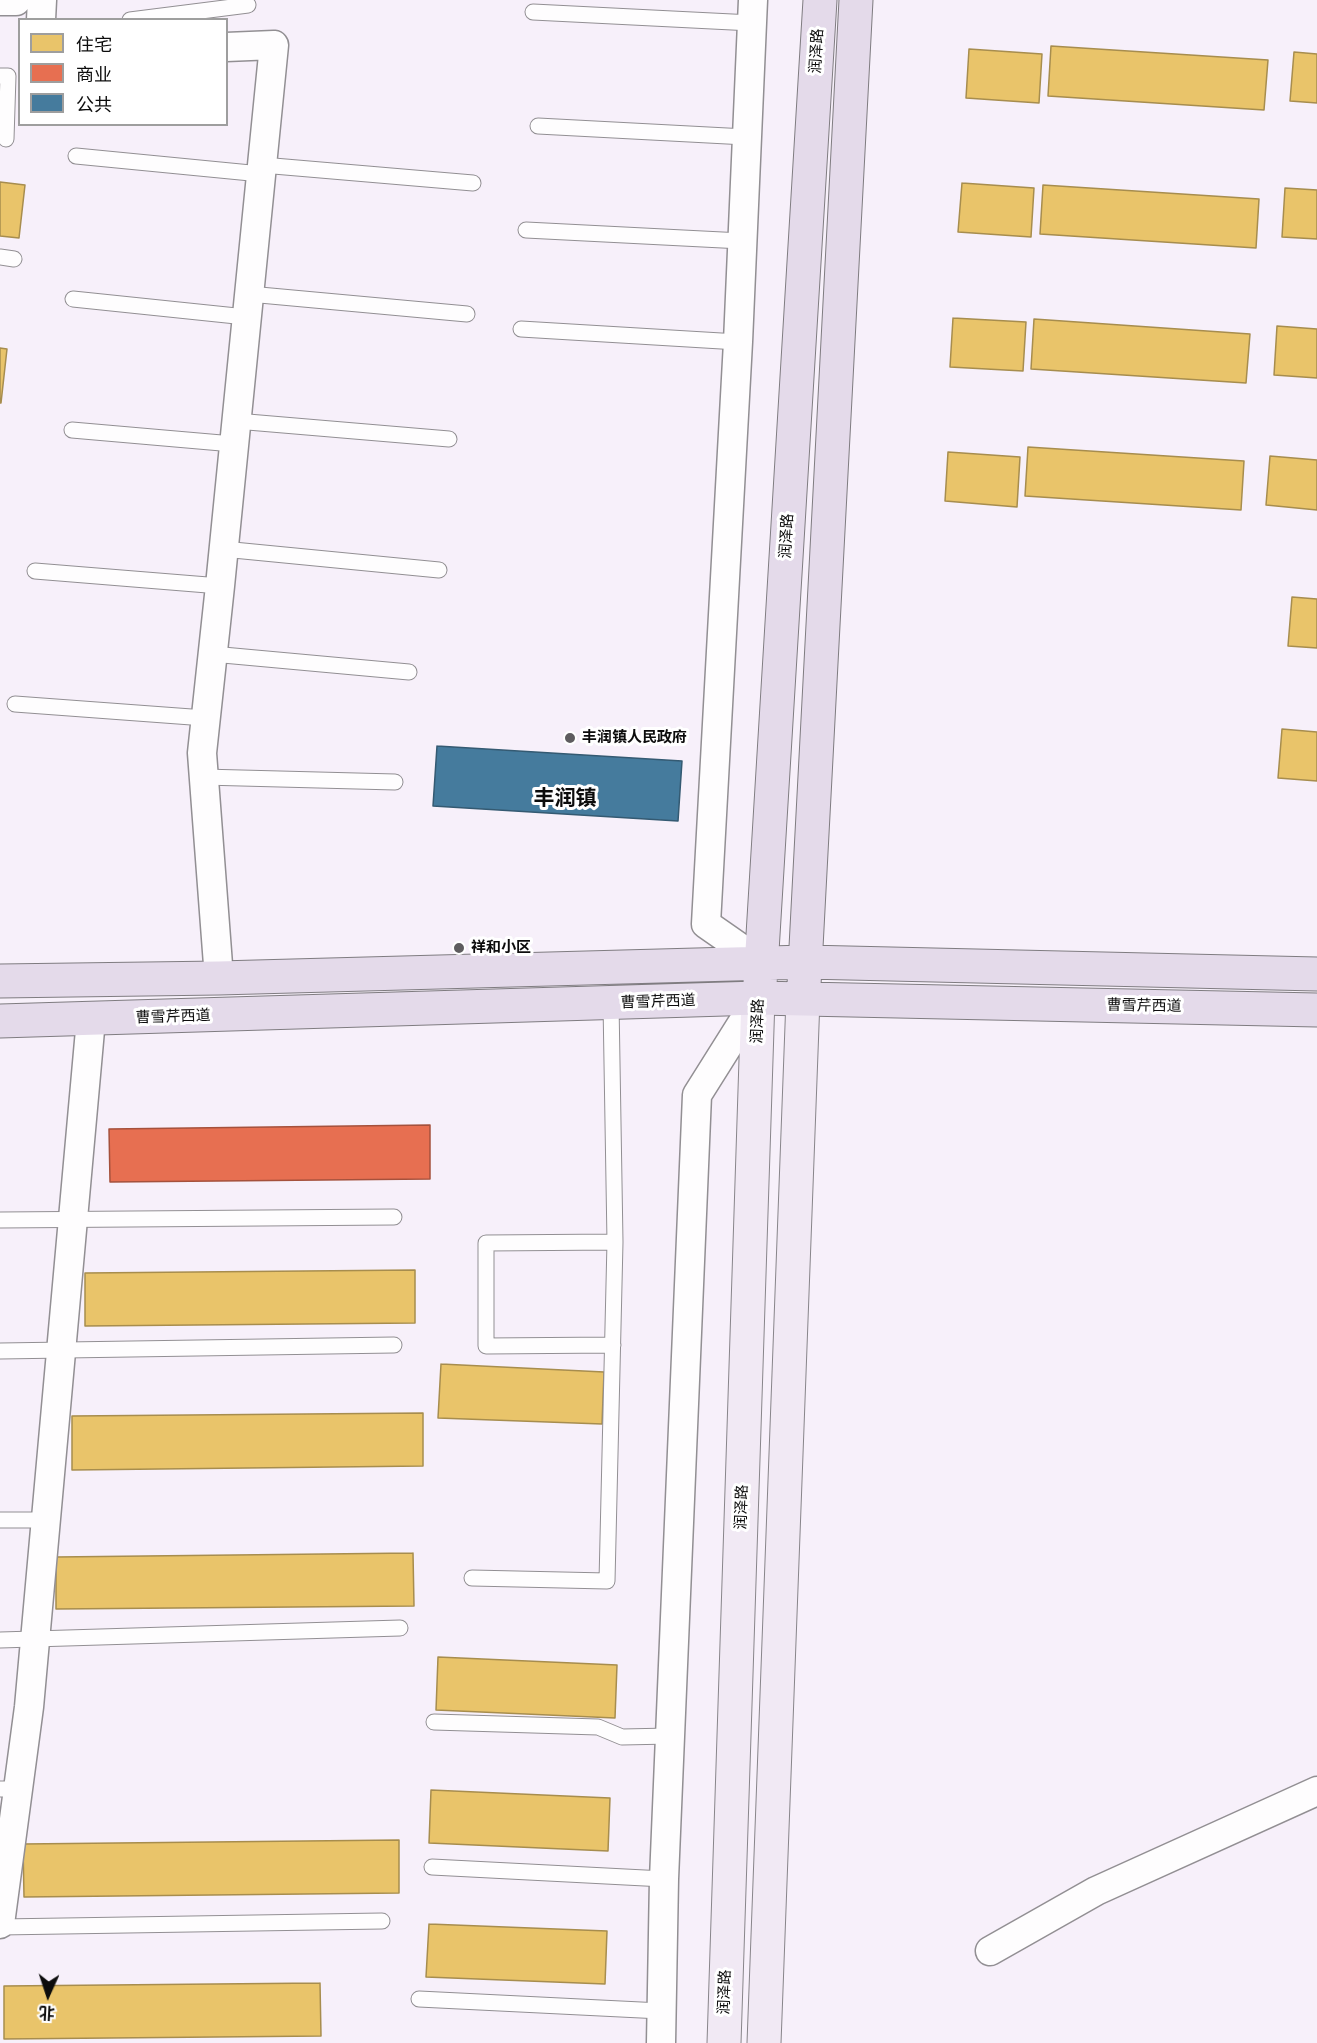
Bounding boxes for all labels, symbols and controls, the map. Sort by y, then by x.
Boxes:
legend [18,18,228,126]
street label: 润泽路 [807,28,827,74]
text: 住宅 [76,33,112,56]
text: 商业 [76,63,112,86]
text: 公共 [76,93,112,116]
street label: 润泽路 [777,513,797,559]
place label: 丰润镇人民政府 [582,729,687,747]
marker: 丰润镇人民政府 [563,731,577,745]
district label: 丰润镇 [534,786,596,812]
place label: 祥和小区 [471,939,531,957]
marker: 祥和小区 [452,941,466,955]
street label: 曹雪芹西道 [620,992,696,1012]
street label: 曹雪芹西道 [1106,996,1182,1016]
street label: 润泽路 [748,998,768,1044]
street label: 曹雪芹西道 [135,1007,211,1027]
street label: 润泽路 [732,1484,752,1530]
north arrow [18,1965,78,2025]
street label: 润泽路 [715,1969,735,2015]
text: 北 [39,2003,56,2023]

